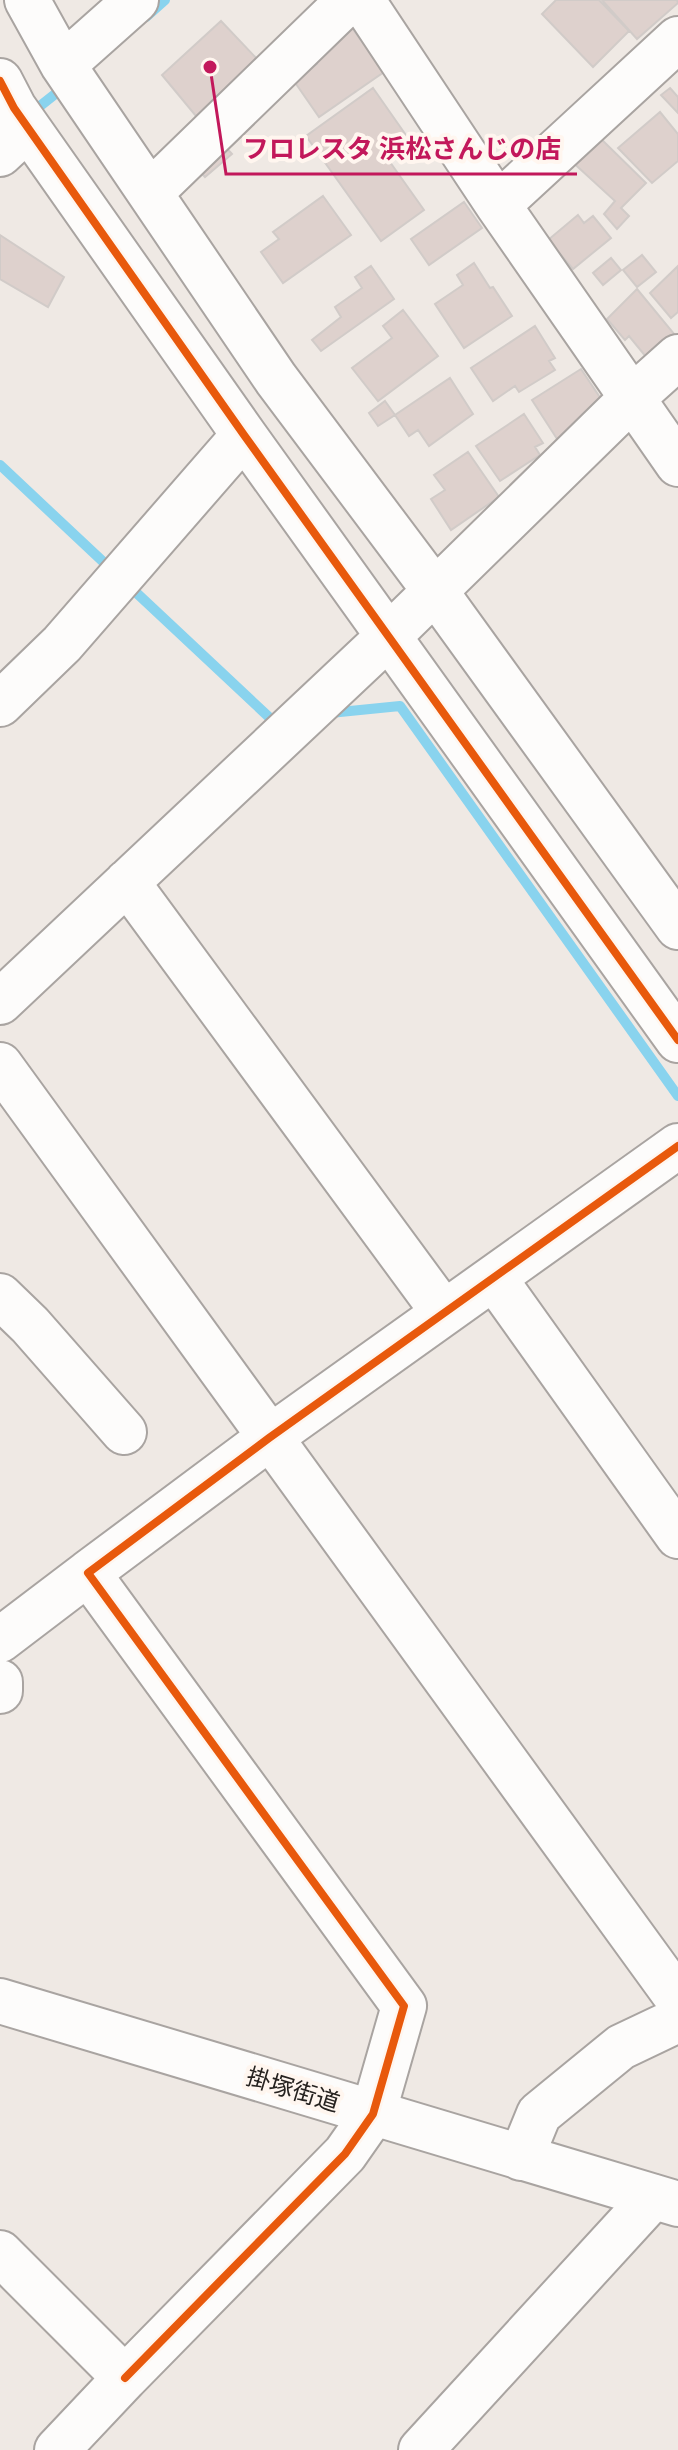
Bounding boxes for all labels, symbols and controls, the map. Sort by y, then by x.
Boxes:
callout: フロレスタ 浜松さんじの店 [226,124,577,174]
text: フロレスタ 浜松さんじの店 [243,135,561,164]
street label: 掛塚街道 [243,2064,343,2116]

